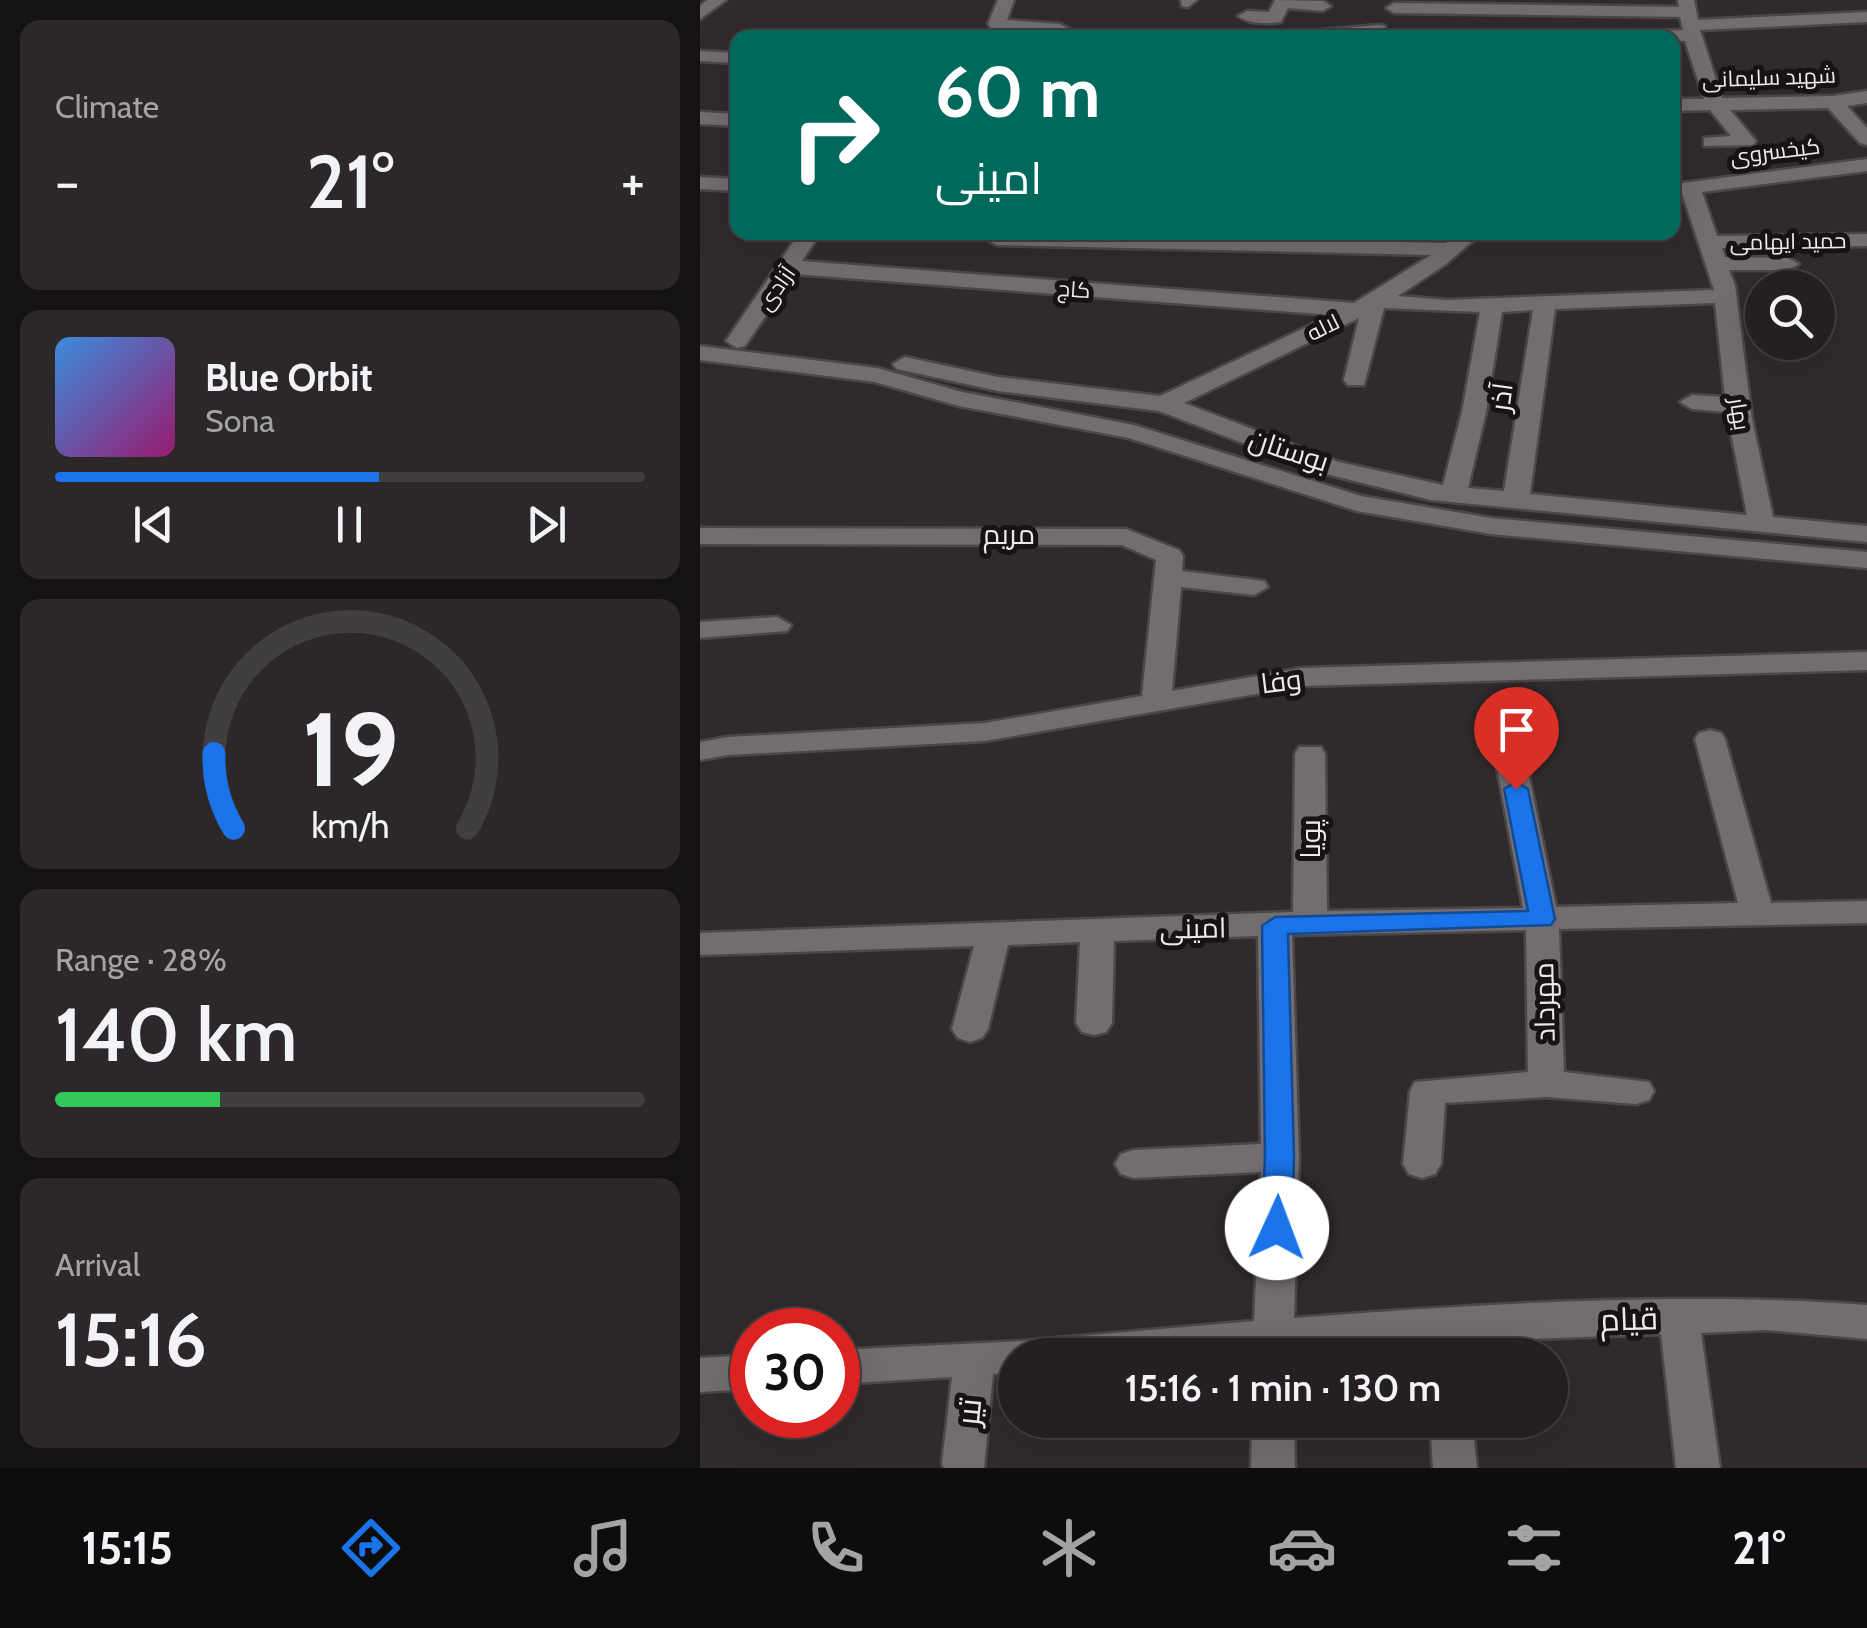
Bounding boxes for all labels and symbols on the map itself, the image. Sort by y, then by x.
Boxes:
street label: شهید سلیمانی [1702,62,1836,93]
street label: کیخسروی [1729,133,1822,170]
street label: حمید ایهامی [1729,227,1847,256]
street label: آزادی [752,261,801,316]
street label: کاج [1056,275,1091,305]
street label: لاله [1302,308,1344,347]
street label: آذر [1482,380,1520,415]
street label: بهار [1723,394,1755,432]
street label: بوستان [1245,421,1333,479]
street label: مریم [983,517,1035,554]
street label: وفا [1259,662,1303,700]
pin [1474,687,1559,790]
street label: پویا [1293,819,1329,859]
street label: امینی [1159,910,1227,946]
street label: مهرداد [1526,962,1562,1042]
position arrow [1225,1176,1329,1280]
street label: قیام [1599,1298,1659,1342]
speed limit sign: 30 [730,1308,860,1438]
street label: تیر [947,1396,989,1430]

